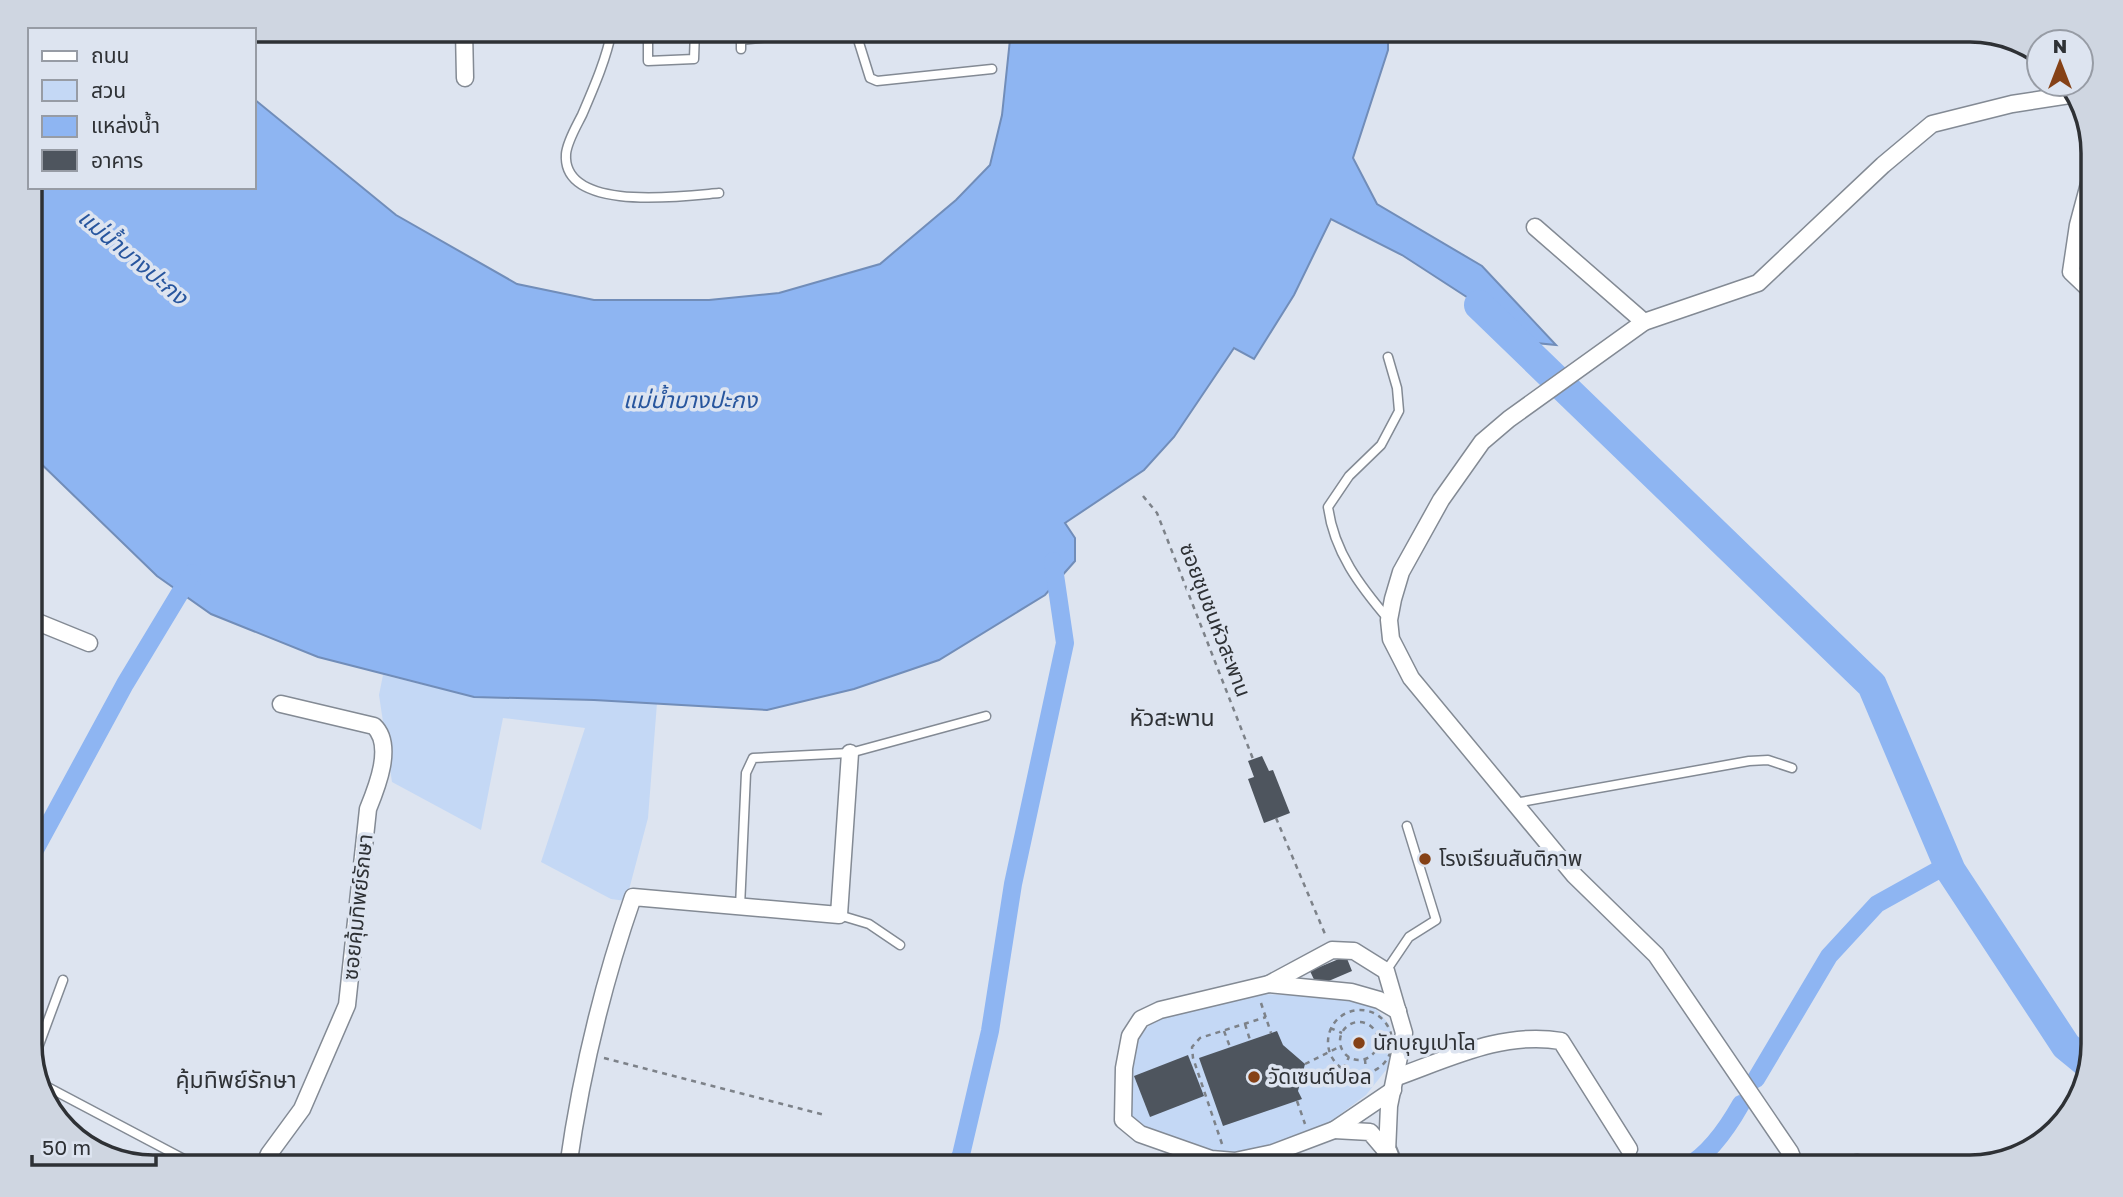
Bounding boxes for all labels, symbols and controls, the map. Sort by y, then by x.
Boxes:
legend [28,28,256,189]
north arrow [2025,28,2095,98]
text: N [2053,34,2067,57]
text: ถนน [91,42,129,68]
text: สวน [91,77,126,103]
text: แหล่งน้ำ [91,111,160,138]
text: อาคาร [91,147,143,173]
water label: แม่น้ำบางปะกง [73,202,196,311]
water label: แม่น้ำบางปะกง [623,384,759,413]
street label: ซอยชุมชนหัวสะพาน [1174,539,1257,701]
district label: หัวสะพาน [1129,703,1215,731]
street label: ซอยคุ้มทิพย์รักษา [336,833,379,981]
place label: โรงเรียนสันติภาพ [1439,845,1582,871]
marker: โรงเรียนสันติภาพ [1417,851,1433,867]
place label: นักบุญเปาโล [1373,1029,1476,1056]
marker: นักบุญเปาโล [1351,1035,1367,1051]
place label: วัดเซนต์ปอล [1268,1063,1372,1089]
district label: คุ้มทิพย์รักษา [176,1065,296,1094]
marker: วัดเซนต์ปอล [1246,1069,1262,1085]
scale bar [32,1124,156,1168]
text: 50 m [42,1134,91,1160]

